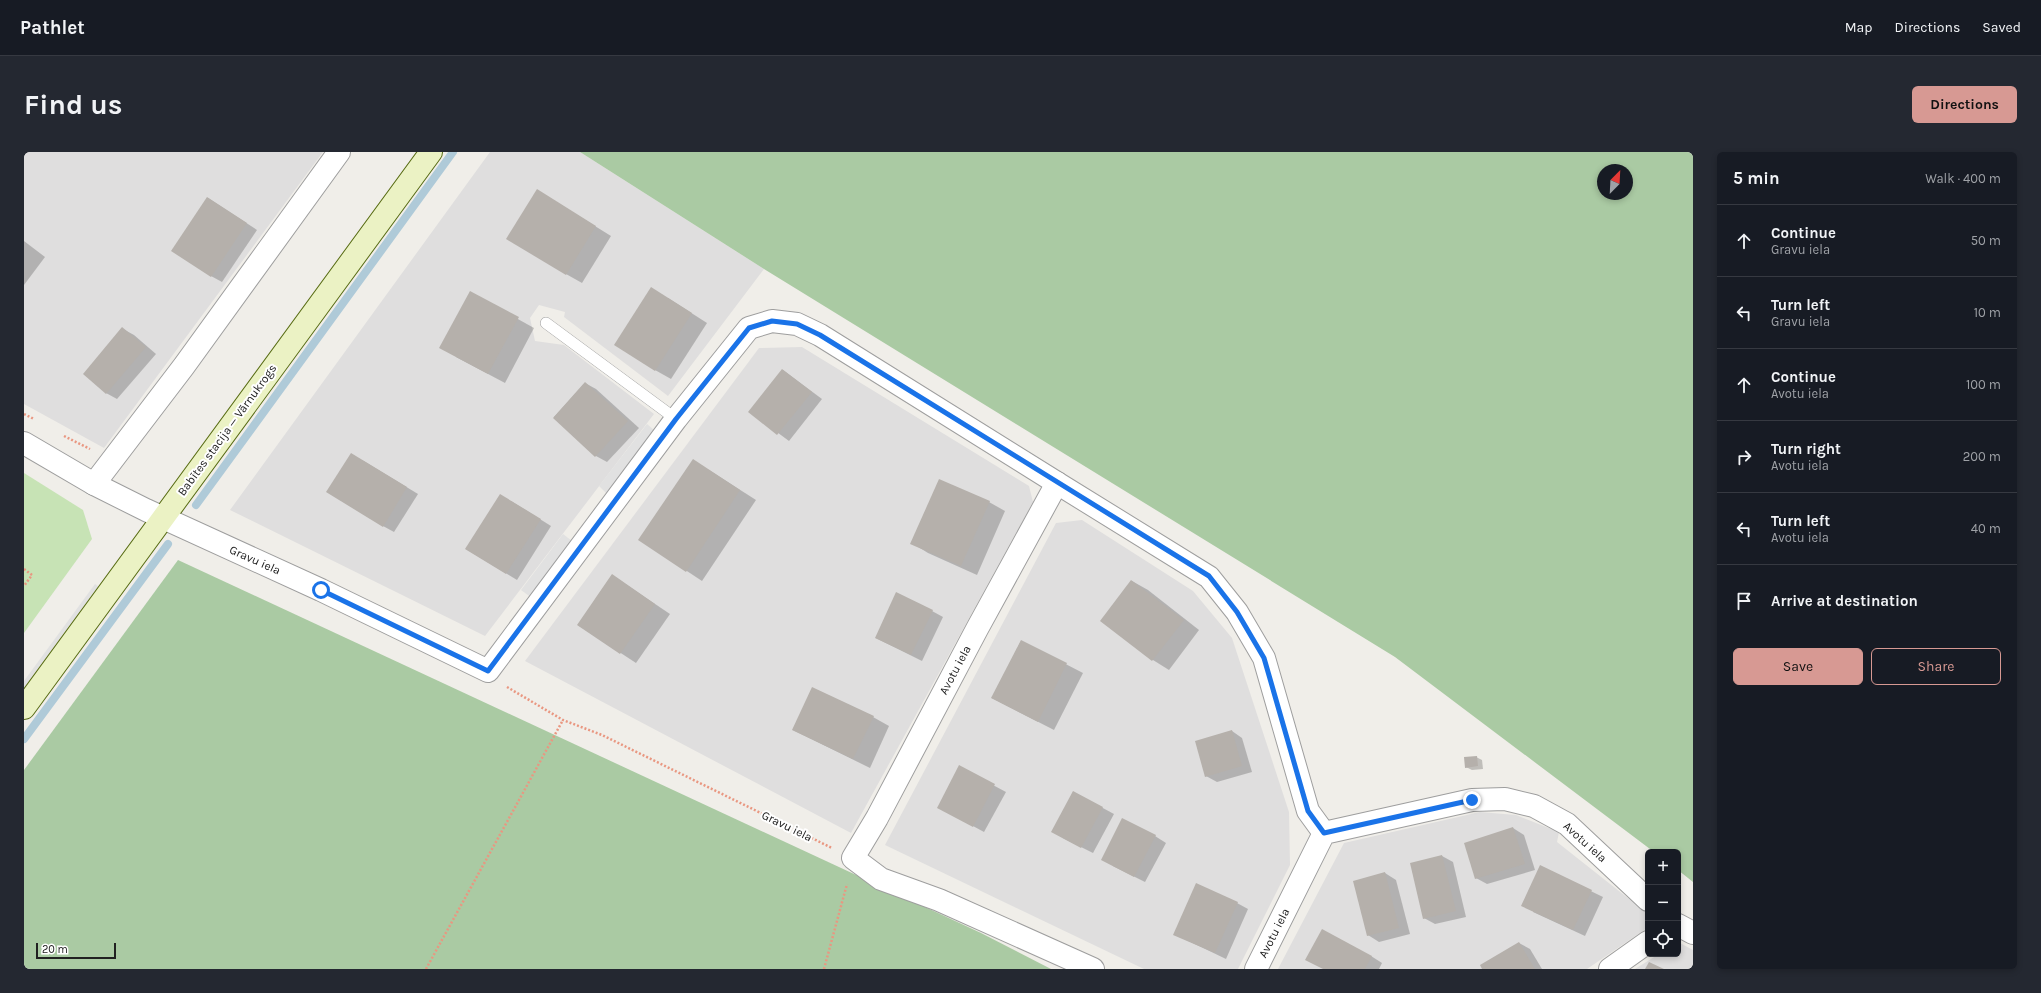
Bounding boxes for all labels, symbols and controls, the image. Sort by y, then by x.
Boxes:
text: Pathlet [20,17,85,39]
text: Map [1845,19,1873,36]
text: Directions [1895,19,1960,36]
text: Saved [1982,19,2021,36]
button: Directions [1912,86,2017,123]
text: Find us [24,88,123,121]
north arrow [1597,164,1633,200]
text: 5 min [1733,168,1780,188]
text: Walk · 400 m [1925,171,2001,186]
text: Continue [1771,224,1836,242]
icon: ahead [1733,230,1755,252]
text: 50 m [1971,233,2001,248]
text: Gravu iela [1771,242,1830,257]
text: Turn left [1771,296,1830,314]
icon: left [1733,302,1755,324]
text: 10 m [1974,305,2001,320]
text: Gravu iela [1771,314,1830,329]
street label: Babītes stacija — Vārnukrogs [175,362,279,498]
text: Continue [1771,368,1836,386]
icon: ahead [1733,374,1755,396]
text: 100 m [1966,377,2001,392]
text: Avotu iela [1771,386,1829,401]
text: Turn right [1771,440,1841,458]
icon: right [1733,446,1755,468]
text: 200 m [1963,449,2001,464]
text: Avotu iela [1771,458,1829,473]
text: Turn left [1771,512,1830,530]
icon: left [1733,518,1755,540]
text: 40 m [1971,521,2001,536]
text: Avotu iela [1771,530,1829,545]
street label: Gravu iela [227,543,283,577]
route start [312,581,330,599]
icon: arrive [1733,590,1755,612]
text: Arrive at destination [1771,592,1918,610]
street label: Avotu iela [936,643,974,697]
button: Save [1733,648,1863,685]
button: Share [1871,648,2001,685]
route end [1463,791,1481,809]
street label: Gravu iela [759,808,815,844]
street label: Avotu iela [1560,819,1610,865]
map controls [1645,849,1681,957]
button: + [1645,849,1681,885]
button: − [1645,885,1681,921]
street label: Avotu iela [1256,906,1292,960]
button: locate [1645,921,1681,957]
scale bar [36,941,116,960]
text: 20 m [42,943,68,956]

